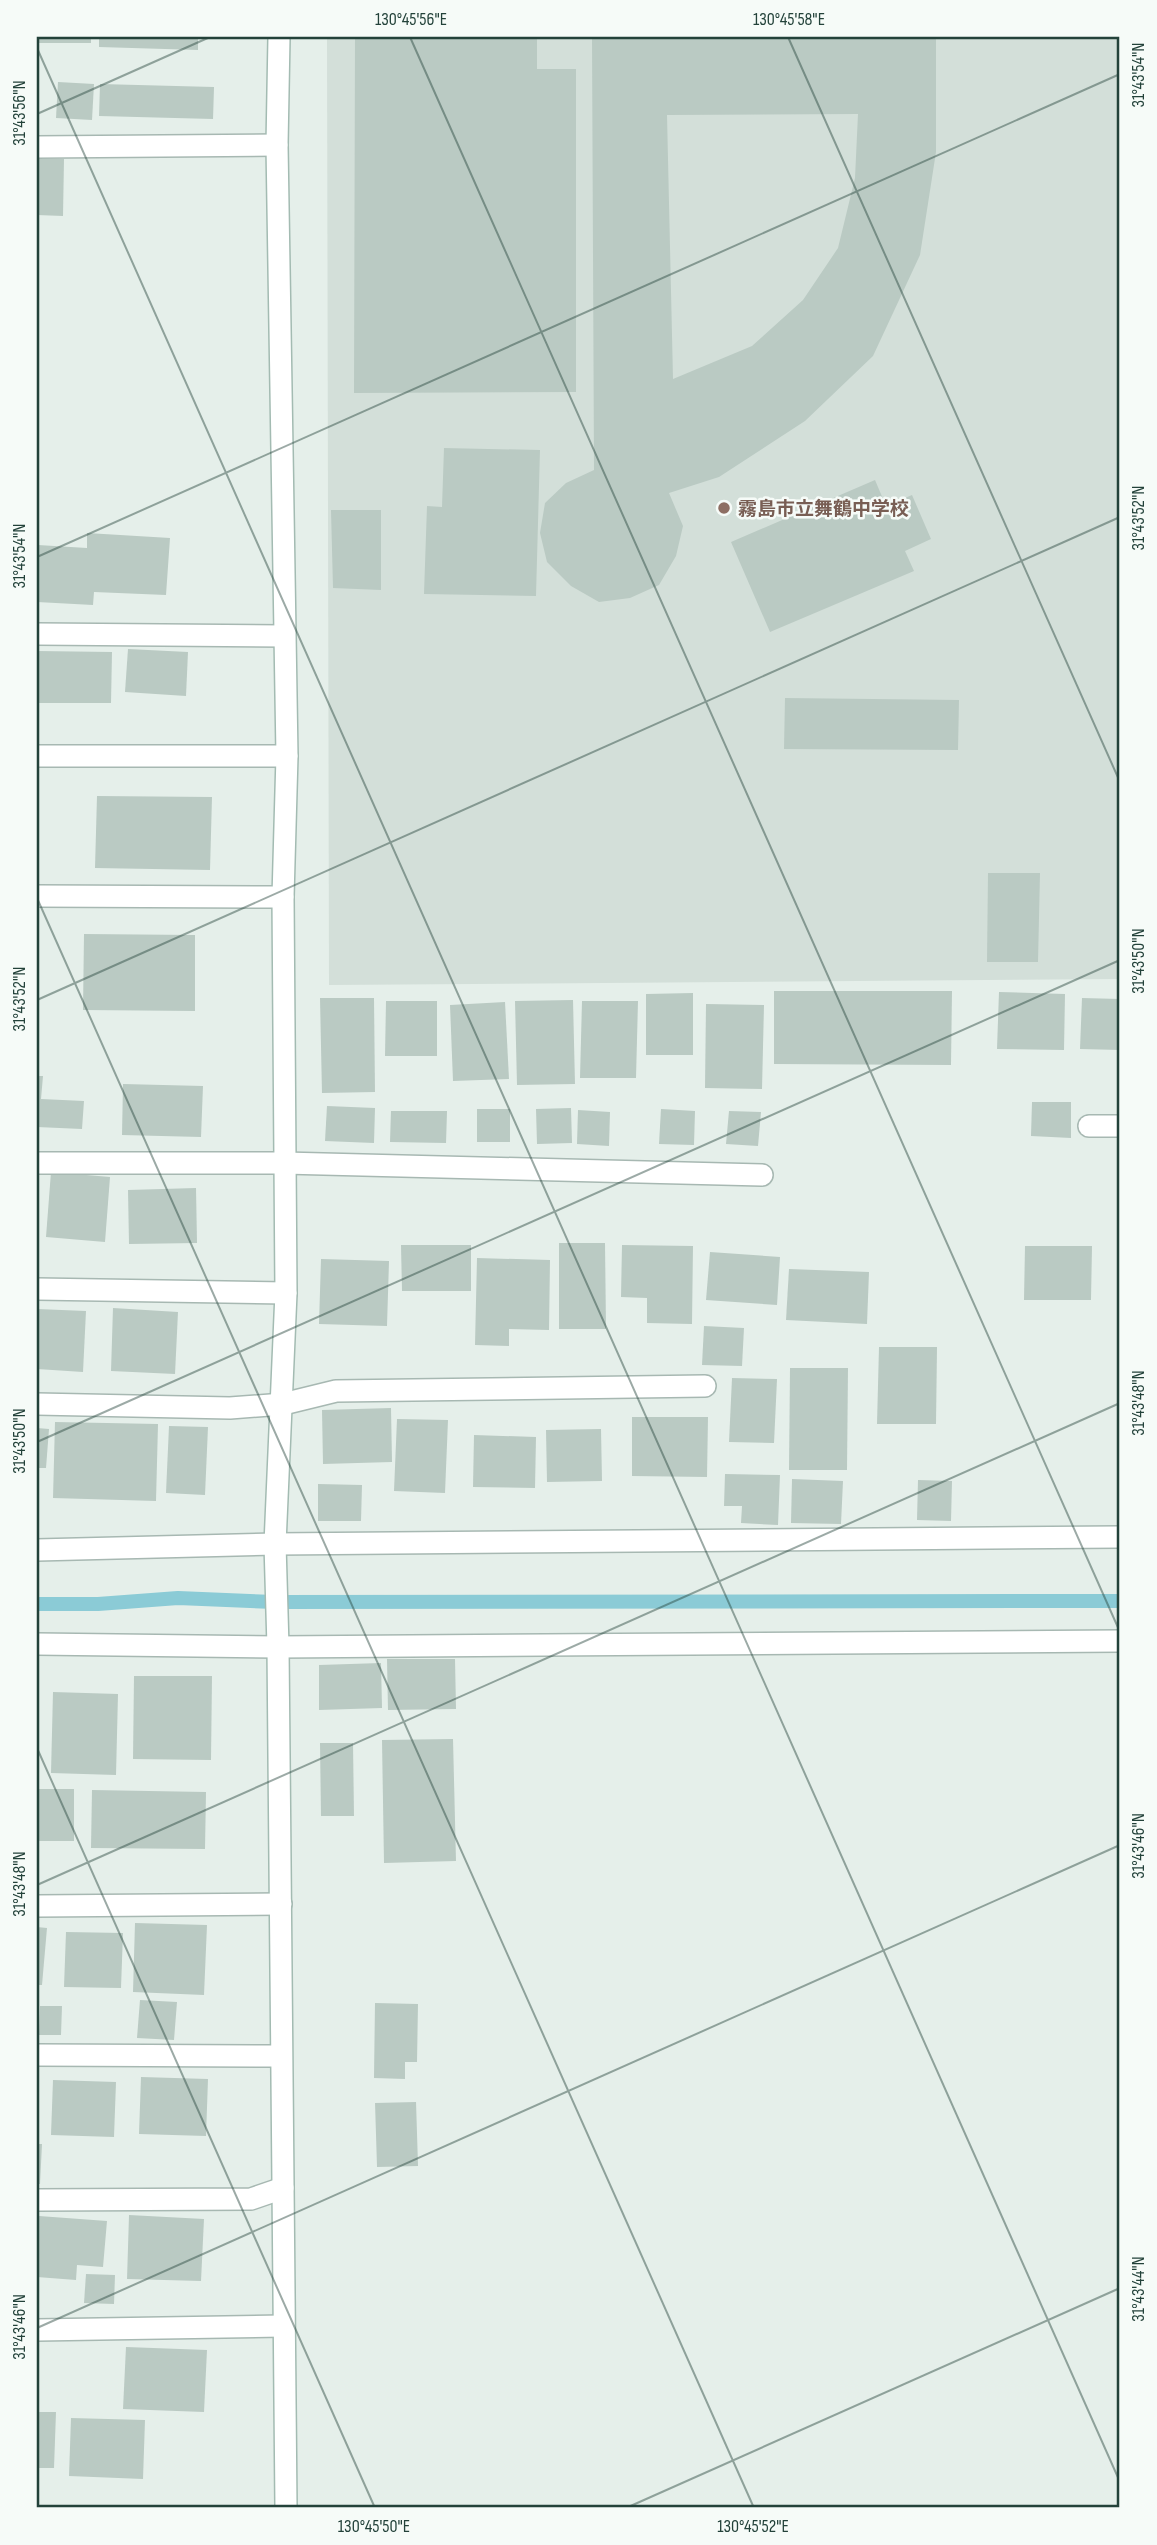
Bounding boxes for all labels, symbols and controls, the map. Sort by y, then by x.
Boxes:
text: 130°45'56"E [375,9,447,30]
text: 130°45'58"E [753,9,825,30]
text: 31°43'54"N [1128,42,1149,108]
text: 31°43'56"N [9,80,30,146]
text: 31°43'52"N [1128,486,1149,550]
place label: 霧島市立舞鶴中学校 [738,498,909,521]
marker: 霧島市立舞鶴中学校 [716,500,732,516]
text: 31°43'54"N [9,523,30,589]
text: 31°43'50"N [1128,928,1149,994]
text: 31°43'52"N [9,967,30,1031]
text: 31°43'48"N [1128,1370,1149,1436]
text: 31°43'50"N [9,1408,30,1474]
text: 31°43'46"N [1128,1813,1149,1879]
text: 31°43'48"N [9,1851,30,1917]
text: 31°43'44"N [1128,2256,1149,2322]
text: 31°43'46"N [9,2294,30,2360]
text: 130°45'50"E [338,2516,410,2537]
text: 130°45'52"E [717,2516,789,2537]

